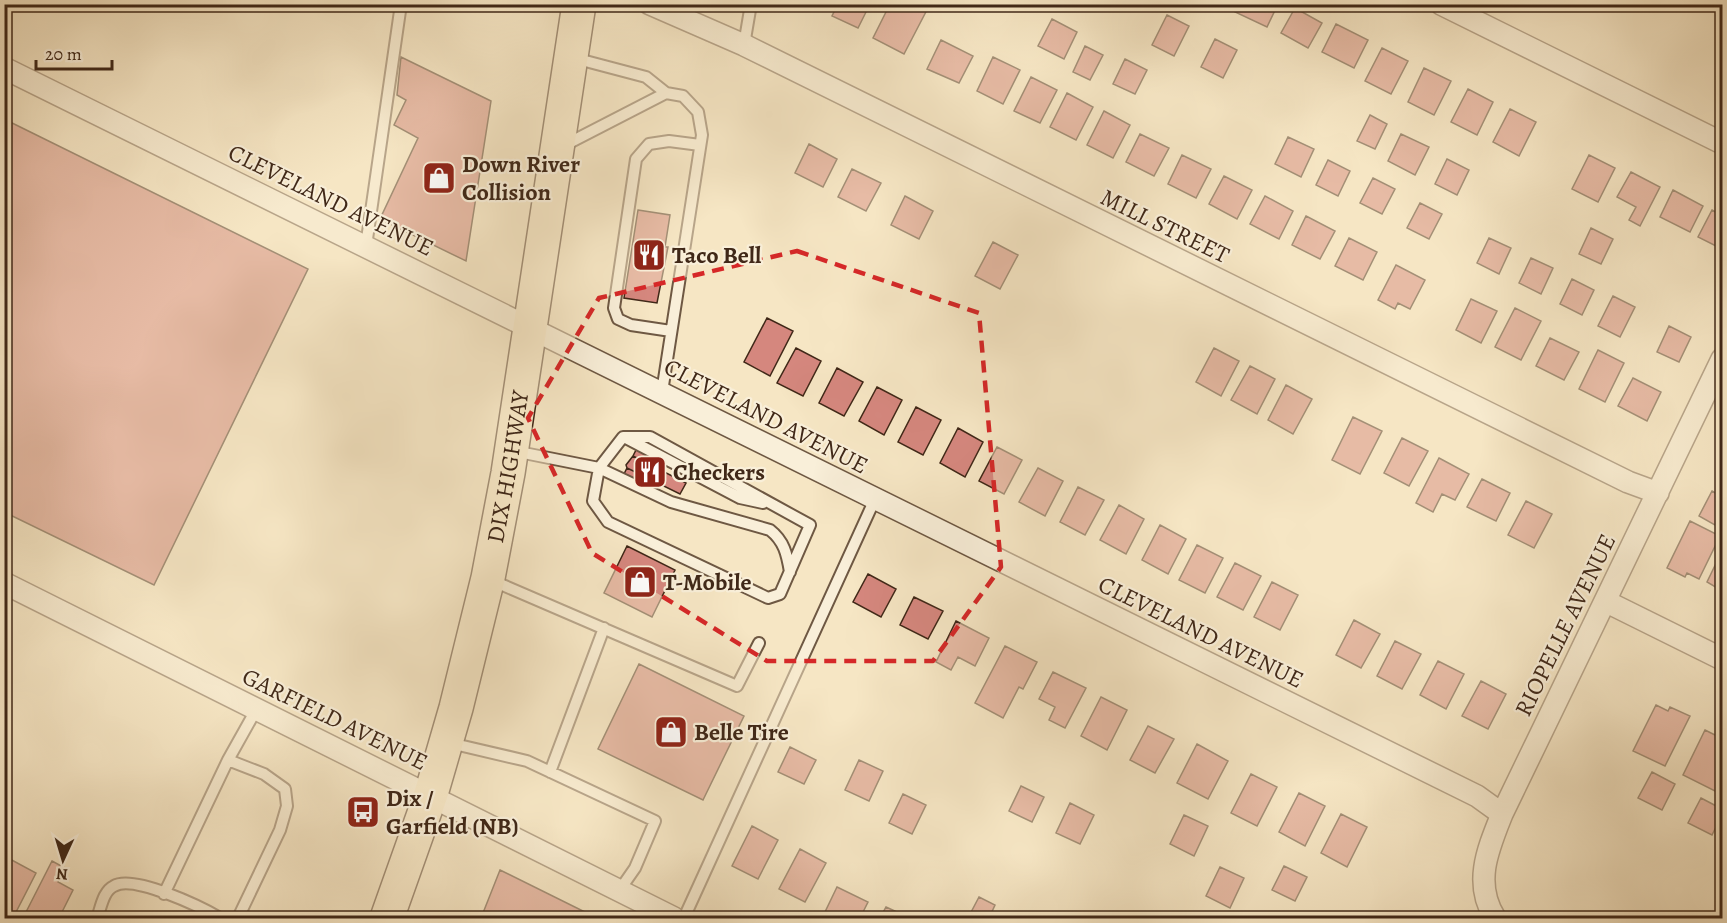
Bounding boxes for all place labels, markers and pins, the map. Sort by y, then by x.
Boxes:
place label: Down River Collision [462,148,580,208]
shop icon: Down River Collision [421,160,457,196]
restaurant icon: Taco Bell [631,237,667,273]
place label: Taco Bell [672,239,762,271]
restaurant icon: Checkers [632,454,668,490]
place label: Checkers [673,456,765,488]
shop icon: T-Mobile [622,564,658,600]
place label: T-Mobile [663,566,752,598]
shop icon: Belle Tire [653,714,689,750]
place label: Belle Tire [694,716,789,748]
place label: Dix / Garfield (NB) [386,782,519,842]
bus stop icon: Dix / Garfield (NB) [345,794,381,830]

